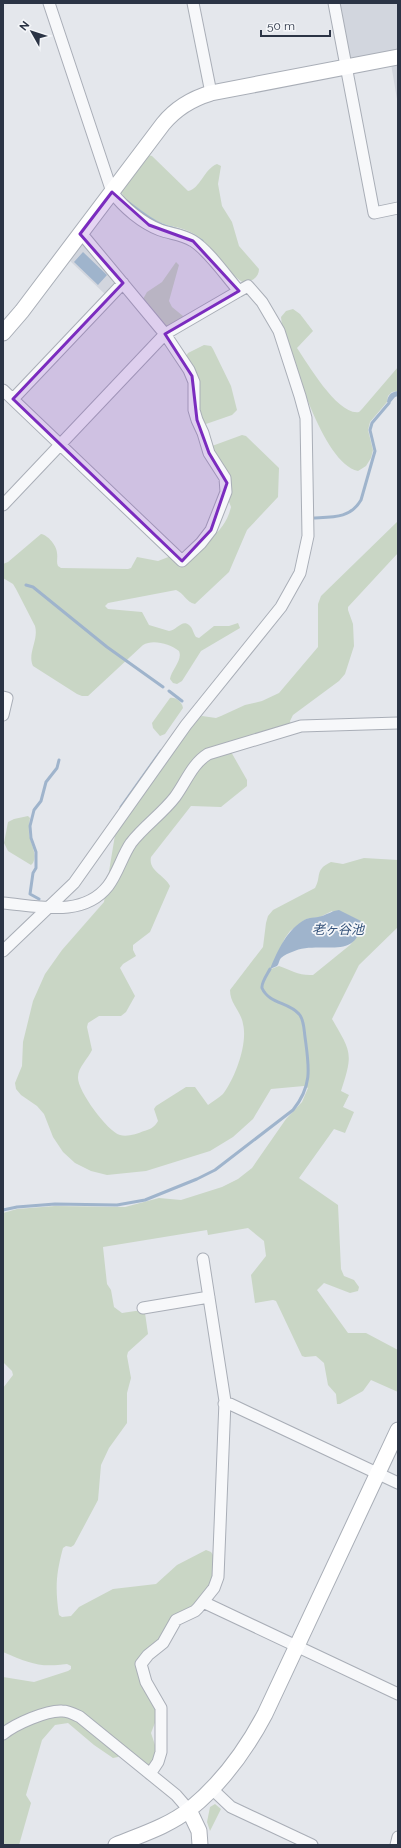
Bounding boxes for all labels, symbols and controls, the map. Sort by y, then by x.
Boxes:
north arrow [12,12,52,52]
scale bar [261,12,330,38]
text: N [17,19,32,33]
text: 50 m [267,19,295,33]
water label: 老ヶ谷池 [312,922,366,937]

